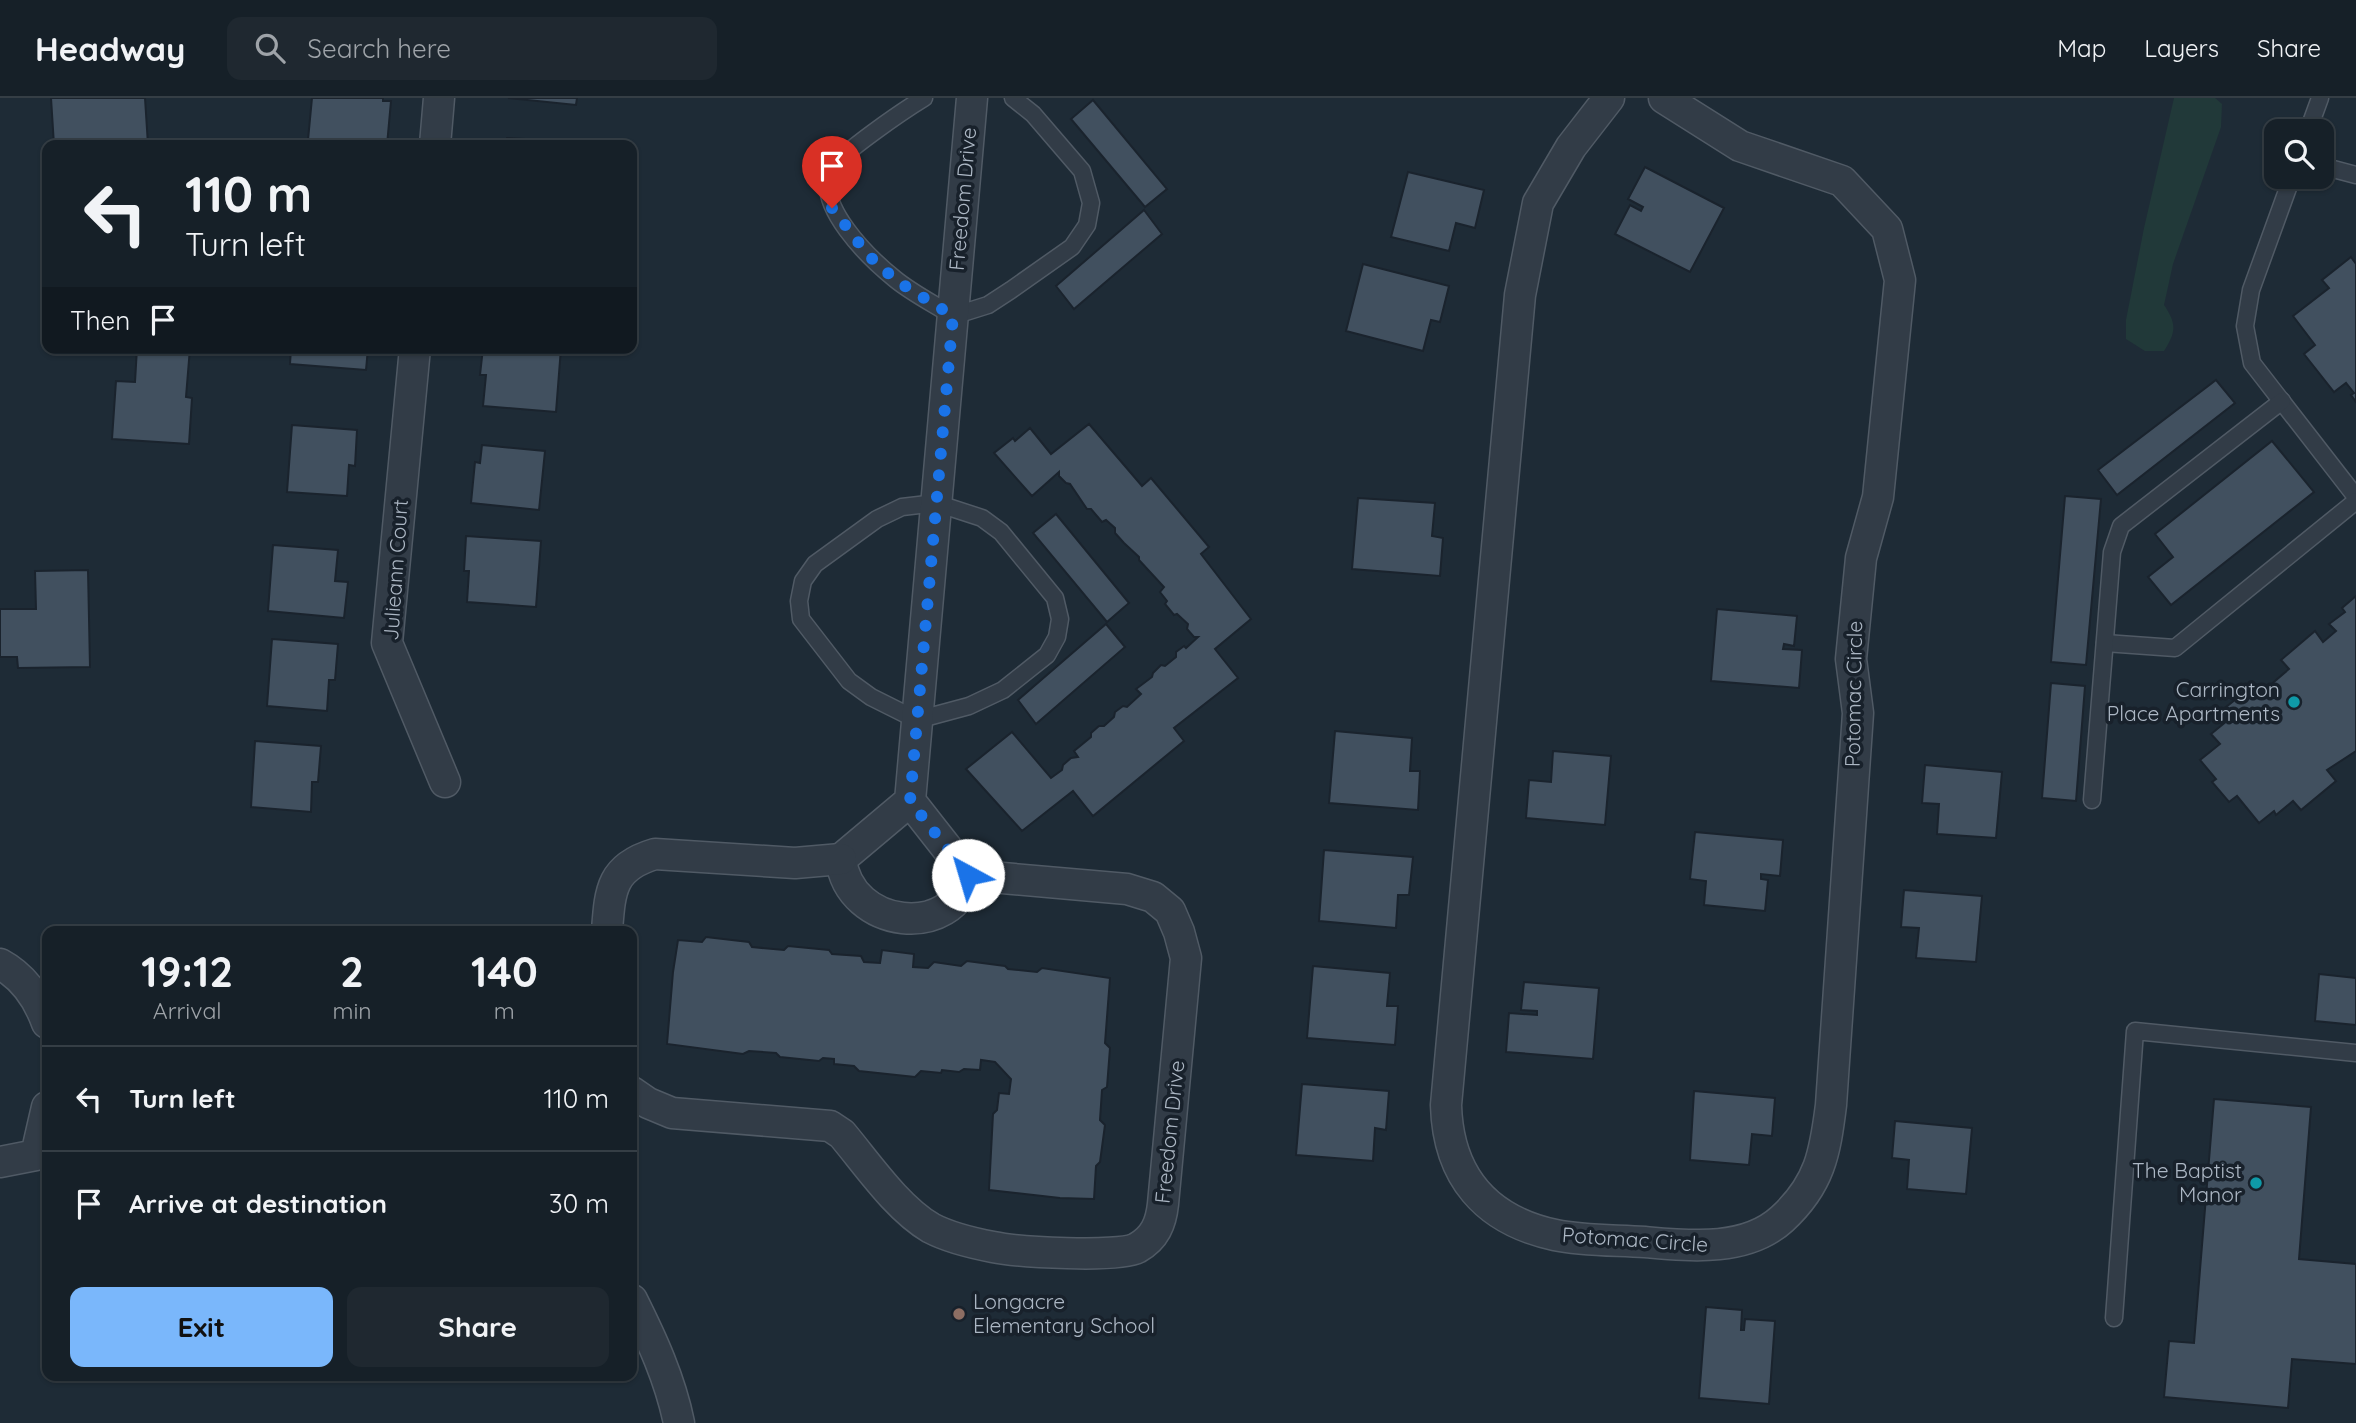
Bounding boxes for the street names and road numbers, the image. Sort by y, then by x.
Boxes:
street label: Freedom Drive [943,126,981,272]
street label: Julieann Court [377,498,413,641]
street label: Potomac Circle [1839,621,1867,767]
street label: Freedom Drive [1149,1059,1189,1205]
street label: Potomac Circle [1561,1221,1709,1257]

